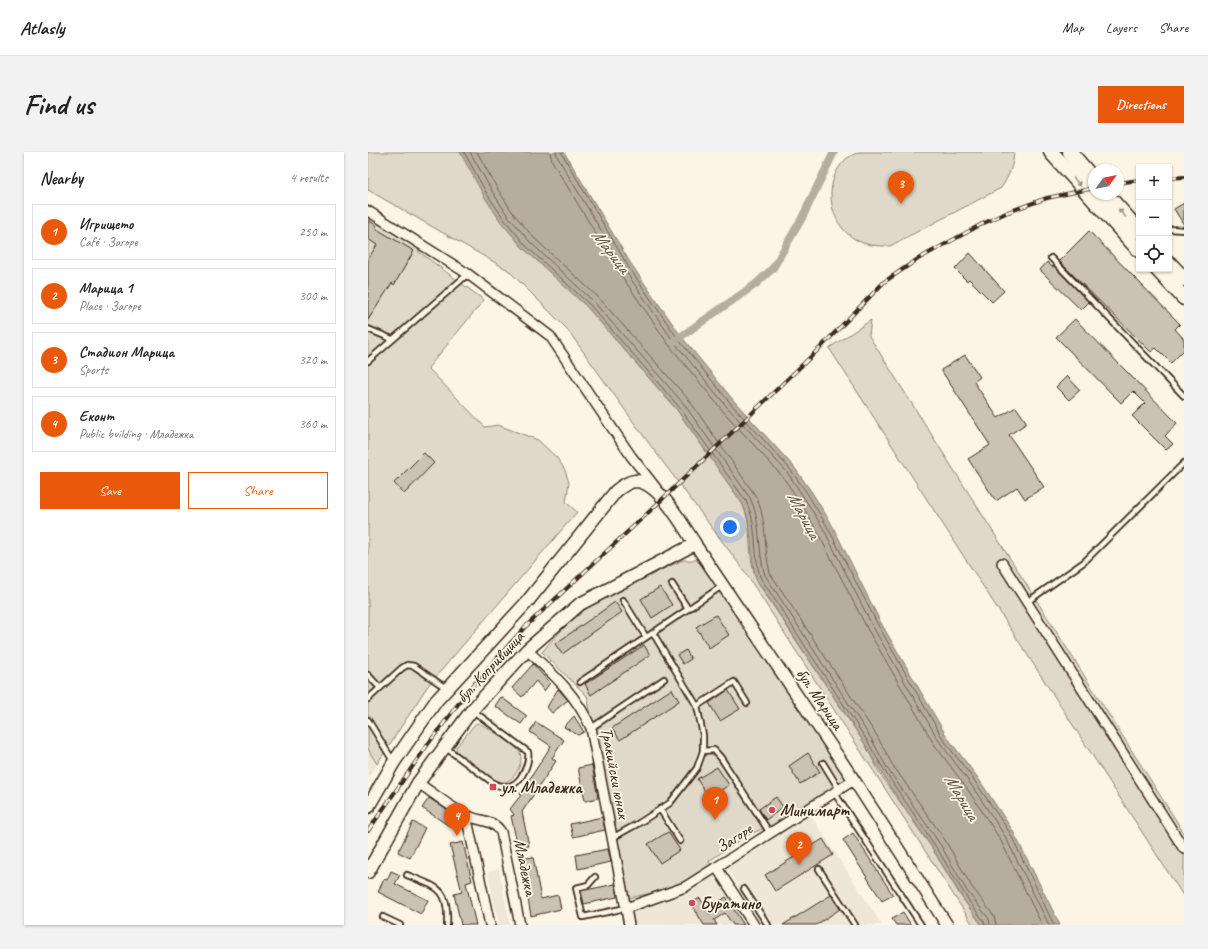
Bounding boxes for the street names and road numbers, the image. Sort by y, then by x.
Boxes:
street label: бул. Копривщица [451,626,530,707]
street label: бул. Марица [792,664,849,736]
street label: Тракийски юнак [596,726,634,822]
street label: Загоре [712,817,757,858]
street label: Младежка [509,837,542,899]

